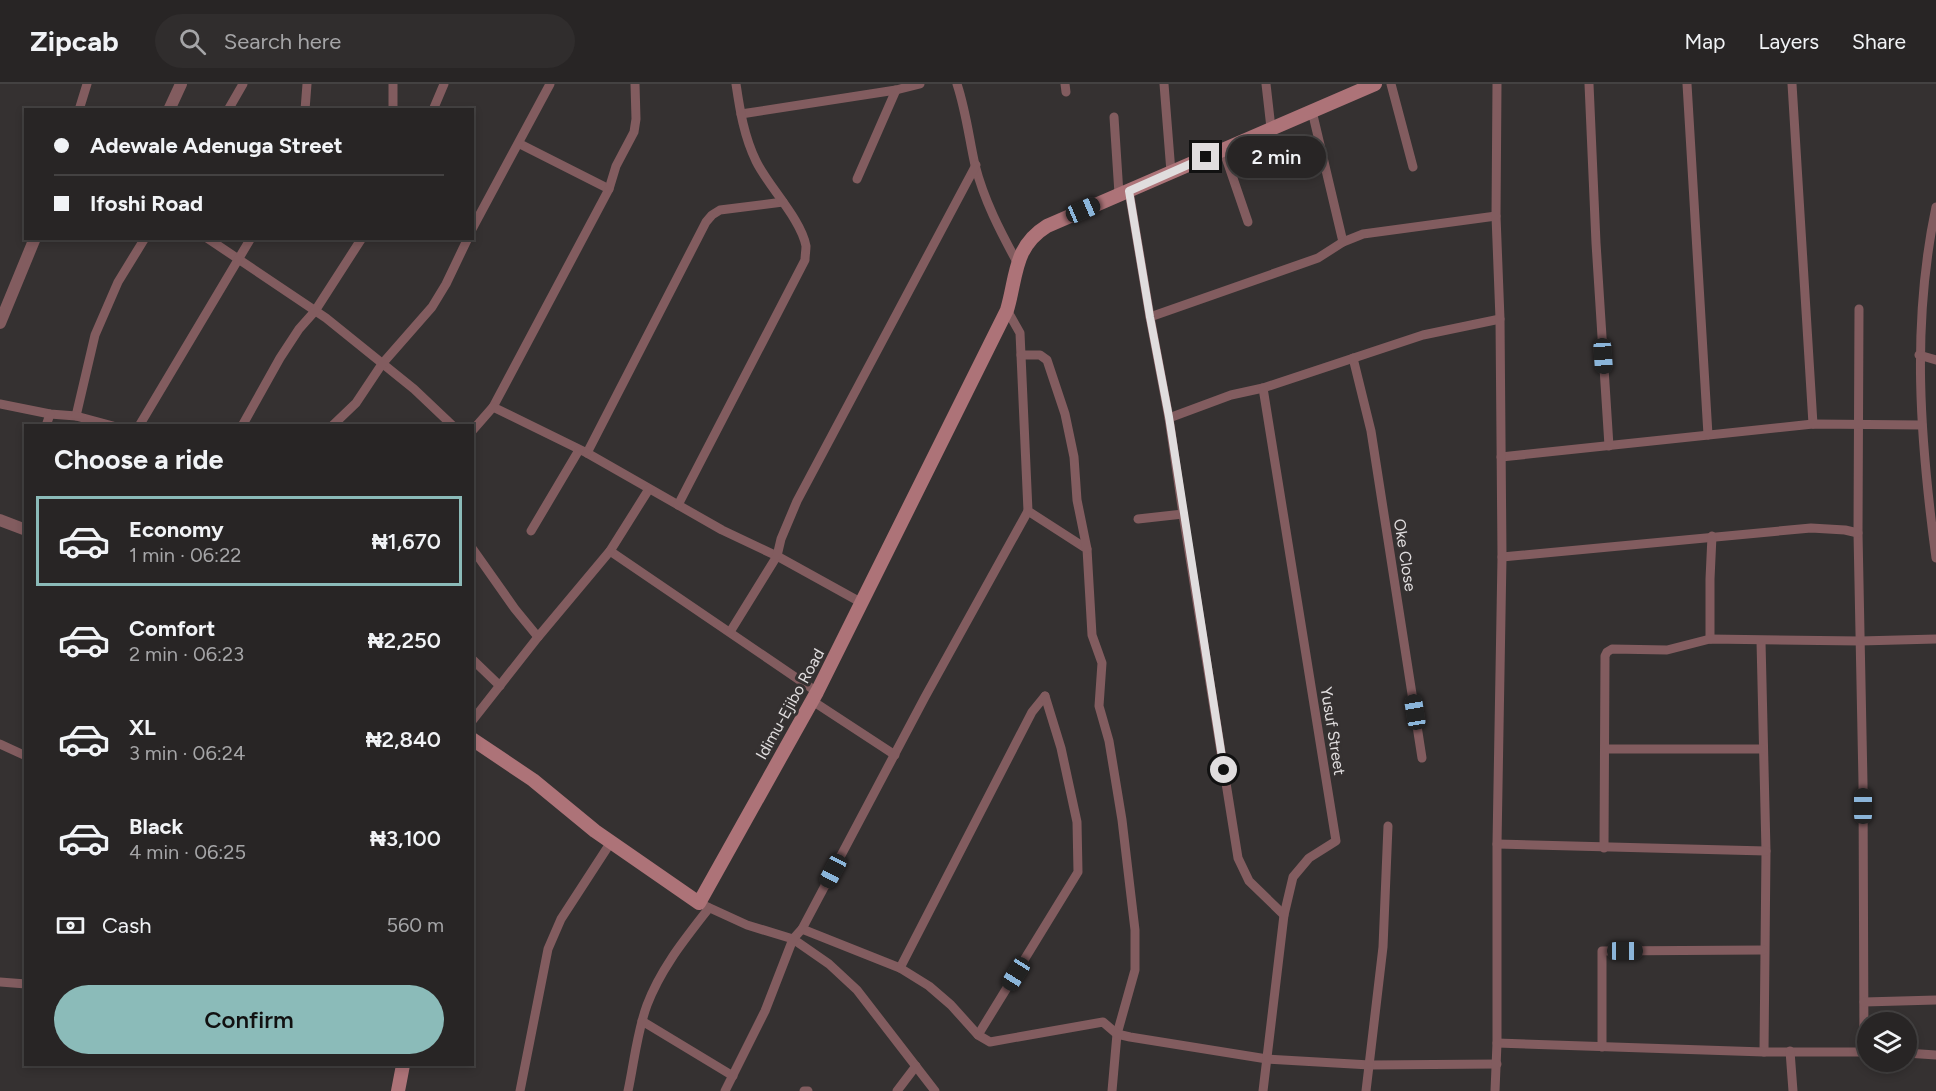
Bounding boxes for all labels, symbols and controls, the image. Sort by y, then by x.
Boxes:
search box [155,14,575,68]
text: Zipcab [30,24,119,58]
icon: search [176,25,209,58]
text: Search here [224,28,341,55]
text: Map [1685,29,1725,54]
text: Layers [1758,29,1819,54]
text: Share [1852,29,1906,54]
text: Adewale Adenuga Street [90,132,343,159]
callout: 2 min [1227,136,1326,178]
route end [1192,143,1219,170]
text: 2 min [1252,145,1301,169]
text: Ifoshi Road [90,190,203,217]
car [1063,195,1103,225]
car [1593,337,1613,375]
text: Choose a ride [54,443,223,476]
icon: car [57,514,111,568]
text: Economy [129,516,224,543]
street label: Oke Close [1390,517,1420,593]
text: ₦1,670 [372,528,441,555]
text: 1 min · 06:22 [129,543,242,567]
icon: car [57,613,111,667]
text: Comfort [129,615,215,642]
text: ₦2,250 [368,627,441,654]
text: 2 min · 06:23 [129,642,244,666]
street label: Idimu-Ejibo Road [752,645,828,763]
street label: Yusuf Street [1317,685,1349,777]
car [1403,693,1427,731]
icon: car [57,712,111,766]
text: XL [129,714,156,741]
text: ₦2,840 [366,726,441,753]
text: 3 min · 06:24 [129,741,245,765]
route start [1210,756,1237,783]
car [1854,788,1872,824]
icon: car [57,811,111,865]
text: Black [129,813,183,840]
text: ₦3,100 [370,825,441,852]
text: 4 min · 06:25 [129,840,246,864]
car [817,851,849,891]
icon: cash [54,909,87,942]
text: Cash [102,912,152,939]
text: 560 m [386,913,444,937]
car [1607,942,1643,960]
car [999,954,1033,994]
button: Confirm [54,985,444,1054]
map controls [1857,1012,1917,1072]
button: layers [1857,1012,1917,1072]

